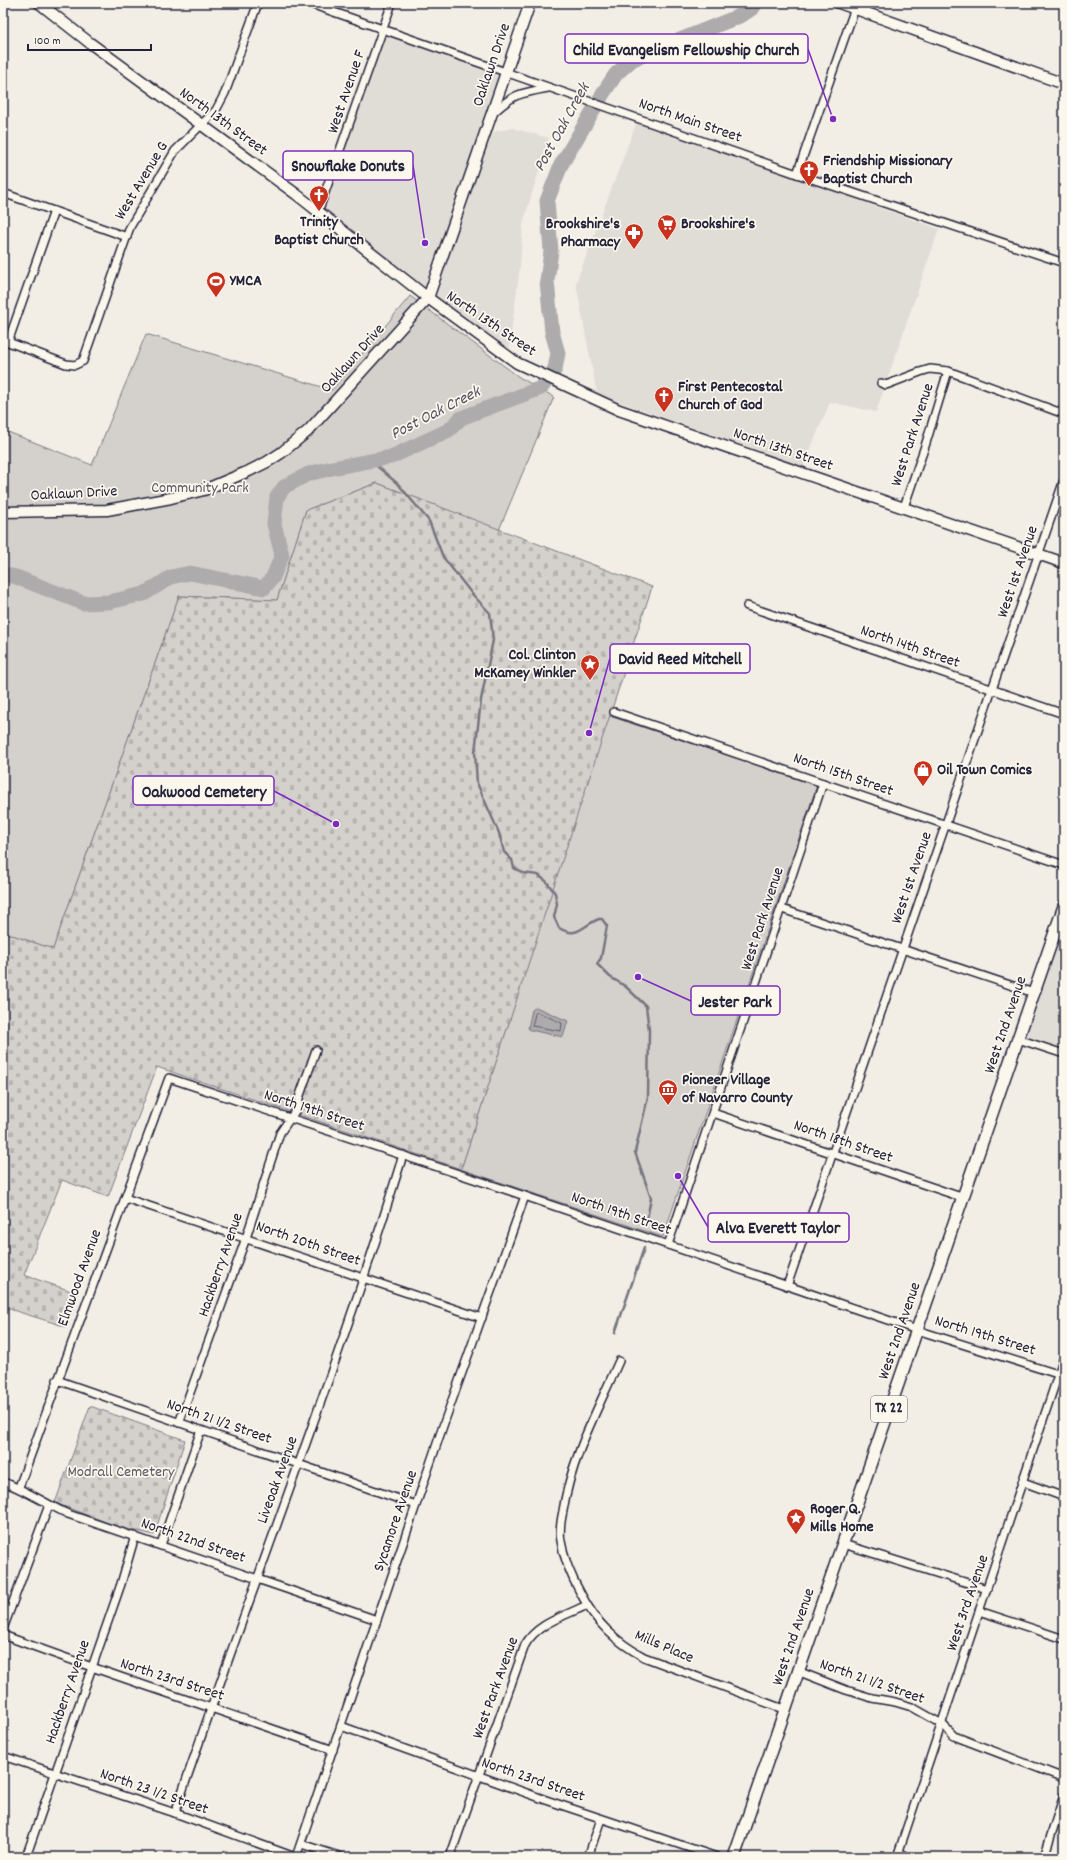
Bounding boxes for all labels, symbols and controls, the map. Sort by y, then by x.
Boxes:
street label: Oaklawn Drive [467,20,517,110]
scale bar [28,26,151,52]
text: 100 m [34,33,61,50]
callout: Child Evangelism Fellowship Church [565,34,808,63]
text: Child Evangelism Fellowship Church [573,40,799,64]
street label: West Avenue F [322,47,372,137]
water label: Post Oak Creek [529,78,598,177]
street label: North 13th Street [174,82,272,162]
street label: North Main Street [635,93,745,149]
street label: West Avenue G [109,137,175,225]
place label: Friendship Missionary Baptist Church [823,150,954,191]
callout: Snowflake Donuts [283,151,413,180]
text: Snowflake Donuts [291,156,405,180]
church icon: Friendship Missionary Baptist Church [798,159,820,187]
church icon: Trinity Baptist Church [308,184,330,212]
place label: Trinity Baptist Church [274,211,364,252]
place label: Brookshire's Pharmacy [546,213,622,254]
supermarket icon: Brookshire's [656,213,678,241]
place label: Brookshire's [681,213,755,236]
pharmacy icon: Brookshire's Pharmacy [623,222,645,250]
sports icon: YMCA [205,270,227,298]
place label: YMCA [229,270,262,293]
street label: North 13th Street [441,285,541,363]
street label: Oaklawn Drive [315,319,391,399]
place label: First Pentecostal Church of God [678,376,783,417]
water label: Post Oak Creek [387,380,487,447]
street label: West Park Avenue [885,380,941,490]
church icon: First Pentecostal Church of God [653,385,675,413]
street label: North 13th Street [730,422,836,478]
park label: Community Park [151,477,249,500]
street label: Oaklawn Drive [30,480,118,508]
street label: West 1st Avenue [991,523,1045,621]
street label: North 14th Street [857,619,963,675]
place label: Col. Clinton McKamey Winkler [474,644,577,685]
callout: David Reed Mitchell [610,644,750,673]
text: David Reed Mitchell [618,649,743,673]
place icon: Col. Clinton McKamey Winkler [579,653,601,681]
street label: North 15th Street [790,747,896,803]
shop icon: Oil Town Comics [912,759,934,787]
place label: Oil Town Comics [937,759,1032,782]
callout: Oakwood Cemetery [133,776,274,805]
text: Oakwood Cemetery [142,782,267,806]
street label: West 1st Avenue [885,829,939,927]
street label: West Park Avenue [735,864,791,974]
street label: West 2nd Avenue [979,973,1033,1077]
callout: Jester Park [691,986,780,1015]
text: Jester Park [698,992,772,1016]
place label: Pioneer Village of Navarro County [682,1069,794,1110]
museum icon: Pioneer Village of Navarro County [657,1078,679,1106]
street label: North 19th Street [261,1084,367,1138]
street label: North 18th Street [790,1114,896,1170]
street label: North 19th Street [568,1186,674,1242]
street label: Hackberry Avenue [192,1210,250,1320]
callout: Alva Everett Taylor [708,1213,849,1242]
street label: North 20th Street [253,1215,364,1273]
text: Alva Everett Taylor [716,1218,841,1242]
street label: Elmwood Avenue [52,1226,108,1330]
street label: West 2nd Avenue [873,1279,927,1383]
street label: North 19th Street [932,1310,1038,1362]
street label: North 21 1/2 Street [163,1393,275,1451]
road number: TX 22 [871,1396,907,1422]
street label: Liveoak Avenue [251,1433,305,1527]
park label: Modrall Cemetery [67,1461,175,1484]
street label: Sycamore Avenue [368,1467,424,1575]
place label: Roger Q. Mills Home [810,1498,874,1539]
place icon: Roger Q. Mills Home [785,1507,807,1535]
street label: North 22nd Street [138,1512,248,1570]
street label: West 3rd Avenue [941,1552,995,1654]
street label: West 2nd Avenue [767,1585,821,1689]
street label: Mills Place [631,1624,697,1670]
street label: West Park Avenue [467,1634,525,1742]
street label: Hackberry Avenue [39,1637,97,1747]
street label: North 23rd Street [117,1652,227,1708]
street label: North 21 1/2 Street [816,1653,928,1711]
street label: North 23rd Street [478,1752,588,1808]
street label: North 23 1/2 Street [97,1763,211,1821]

